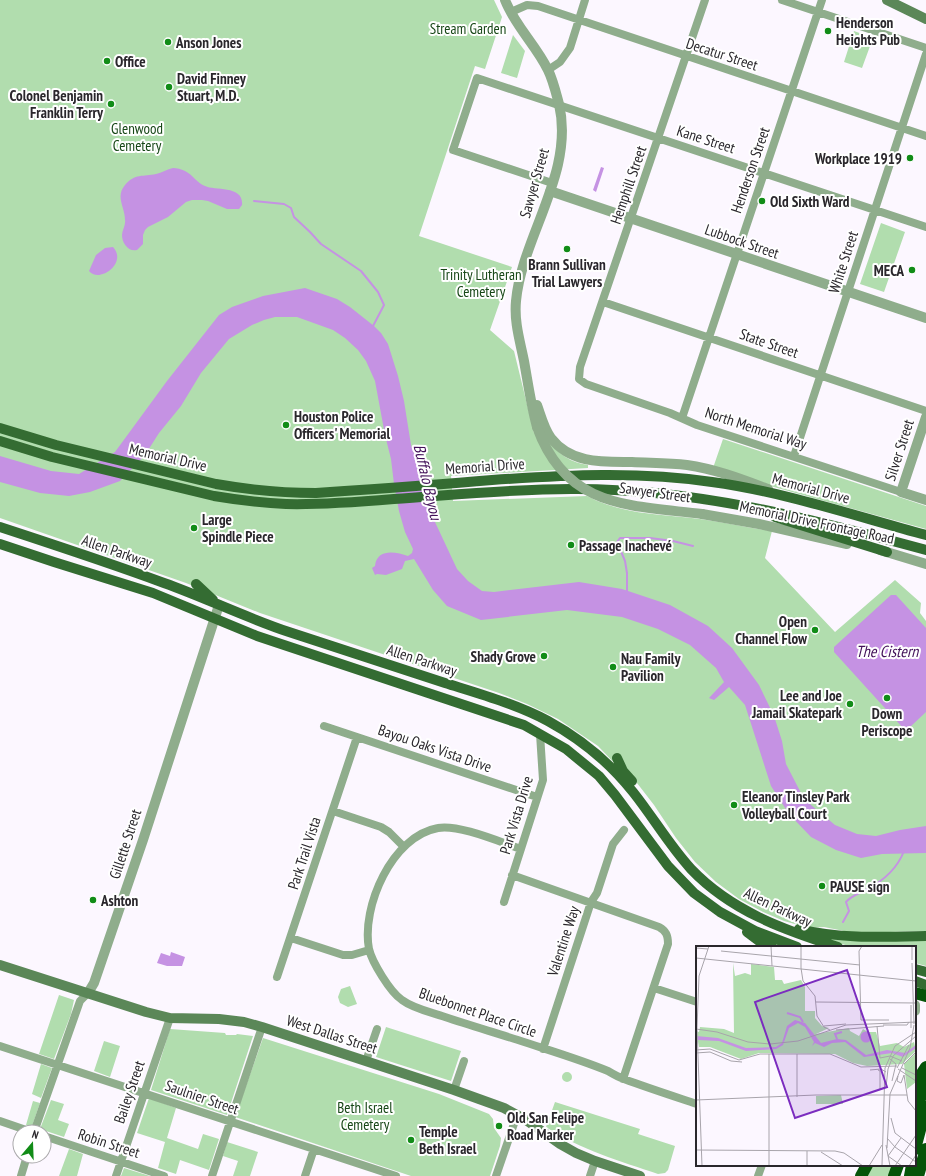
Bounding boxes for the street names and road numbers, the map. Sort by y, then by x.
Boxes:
street label: Decatur Street [684,33,760,75]
street label: Kane Street [674,121,738,157]
street label: Henderson Street [726,124,774,216]
street label: Hemphill Street [606,143,650,227]
street label: Sawyer Street [515,146,553,220]
street label: Lubbock Street [702,219,782,263]
street label: White Street [824,228,862,296]
street label: State Street [737,324,801,362]
street label: North Memorial Way [703,403,810,454]
street label: Silver Street [880,417,918,483]
street label: Memorial Drive [127,439,209,475]
street label: Memorial Drive [445,454,525,478]
street label: Memorial Drive [770,469,852,507]
street label: Sawyer Street [618,478,692,506]
street label: Memorial Drive Frontage Road [738,496,896,548]
street label: Allen Parkway [79,530,155,572]
street label: Allen Parkway [384,640,460,680]
street label: Bayou Oaks Vista Drive [376,720,494,776]
street label: Park Vista Drive [495,774,537,856]
street label: Gillette Street [105,807,145,881]
street label: Park Trail Vista [283,814,325,892]
street label: Allen Parkway [741,883,815,931]
street label: Valentine Way [542,903,583,980]
street label: Bluebonnet Place Circle [417,983,539,1041]
street label: West Dallas Street [284,1010,380,1058]
street label: Bailey Street [109,1058,149,1126]
street label: Saulnier Street [163,1076,241,1118]
street label: Robin Street [76,1124,142,1162]

